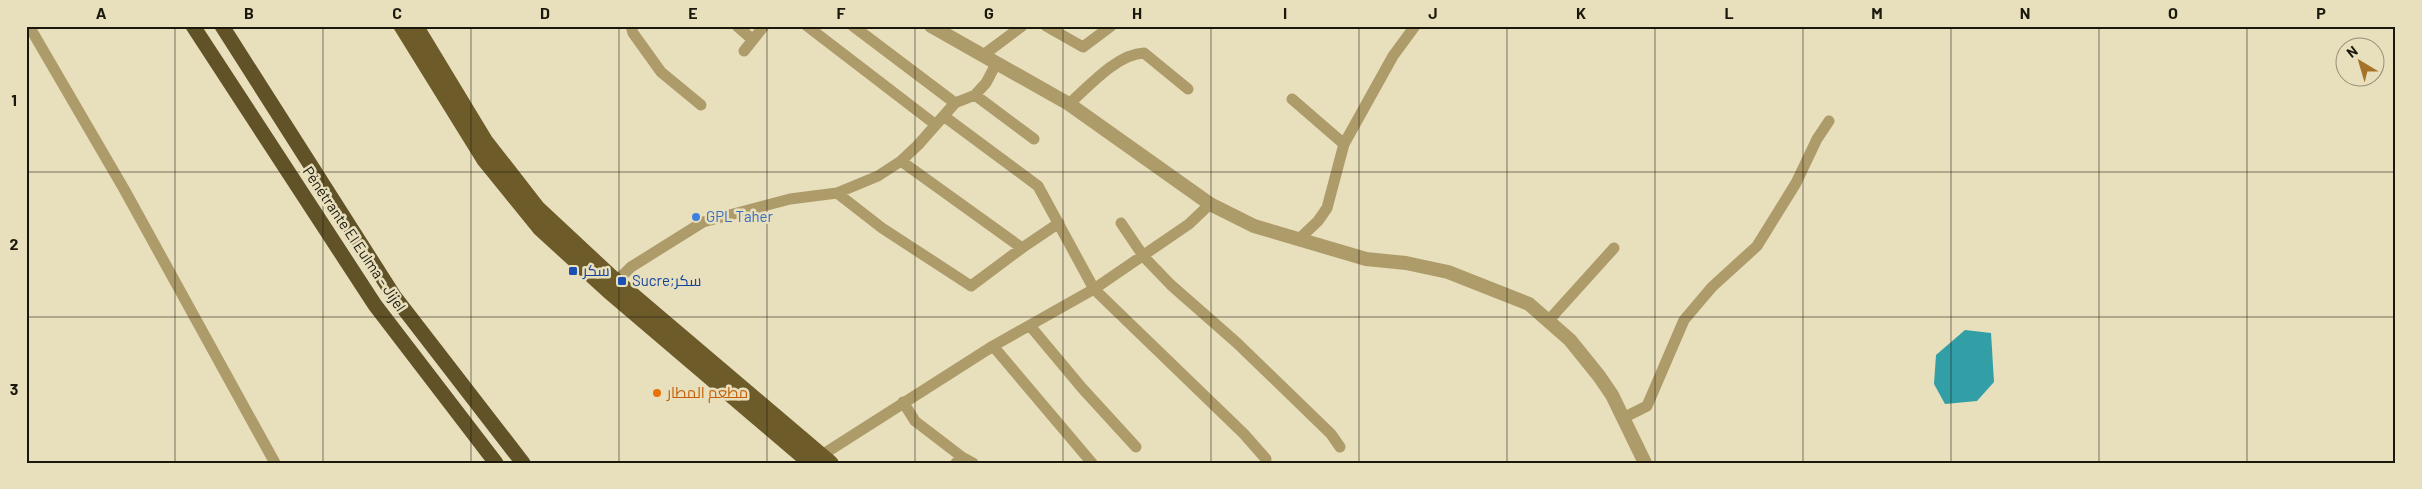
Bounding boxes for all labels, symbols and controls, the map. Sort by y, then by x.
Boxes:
text: A [96,3,107,22]
text: B [244,3,254,22]
text: C [392,3,402,22]
text: D [540,3,550,22]
text: E [688,3,698,22]
text: F [837,3,846,22]
text: G [984,3,994,22]
text: H [1132,3,1142,22]
text: I [1283,3,1287,22]
text: J [1428,3,1438,22]
text: K [1576,3,1586,22]
text: L [1724,3,1734,22]
text: M [1871,3,1883,22]
text: N [2020,3,2030,22]
text: O [2168,3,2178,22]
text: P [2316,3,2326,22]
north arrow [2334,38,2384,88]
text: N [2343,42,2361,61]
text: 1 [11,90,17,109]
street label: Pénétrante El Eulma - Jijel [300,163,410,314]
place label: GPL Taher [706,207,774,225]
marker: GPL Taher [690,211,702,223]
text: 2 [10,234,19,253]
place label: سكر [582,261,610,280]
marker: سكر [567,265,579,277]
place label: Sucre;سكر [632,271,701,290]
marker: Sucre;سكر [616,275,628,287]
text: 3 [10,379,18,398]
place label: مطعم المطار [666,383,748,403]
marker: مطعم المطار [651,387,663,399]

